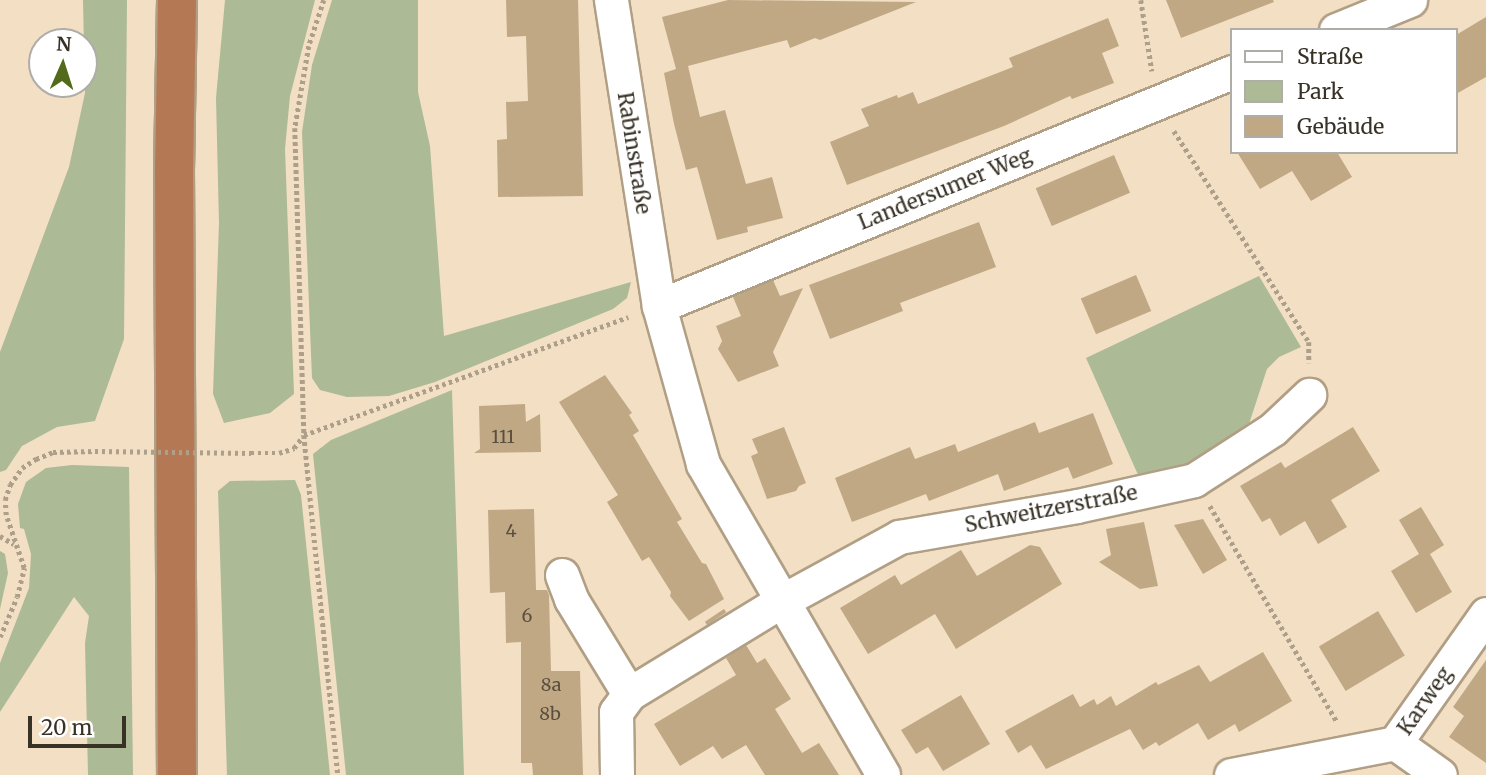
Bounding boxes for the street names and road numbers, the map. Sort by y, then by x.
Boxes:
street label: Rabinstraße [612,90,656,216]
street label: Landersumer Weg [855,143,1035,235]
street label: Schweitzerstraße [963,480,1139,538]
street label: Karweg [1392,662,1458,740]

